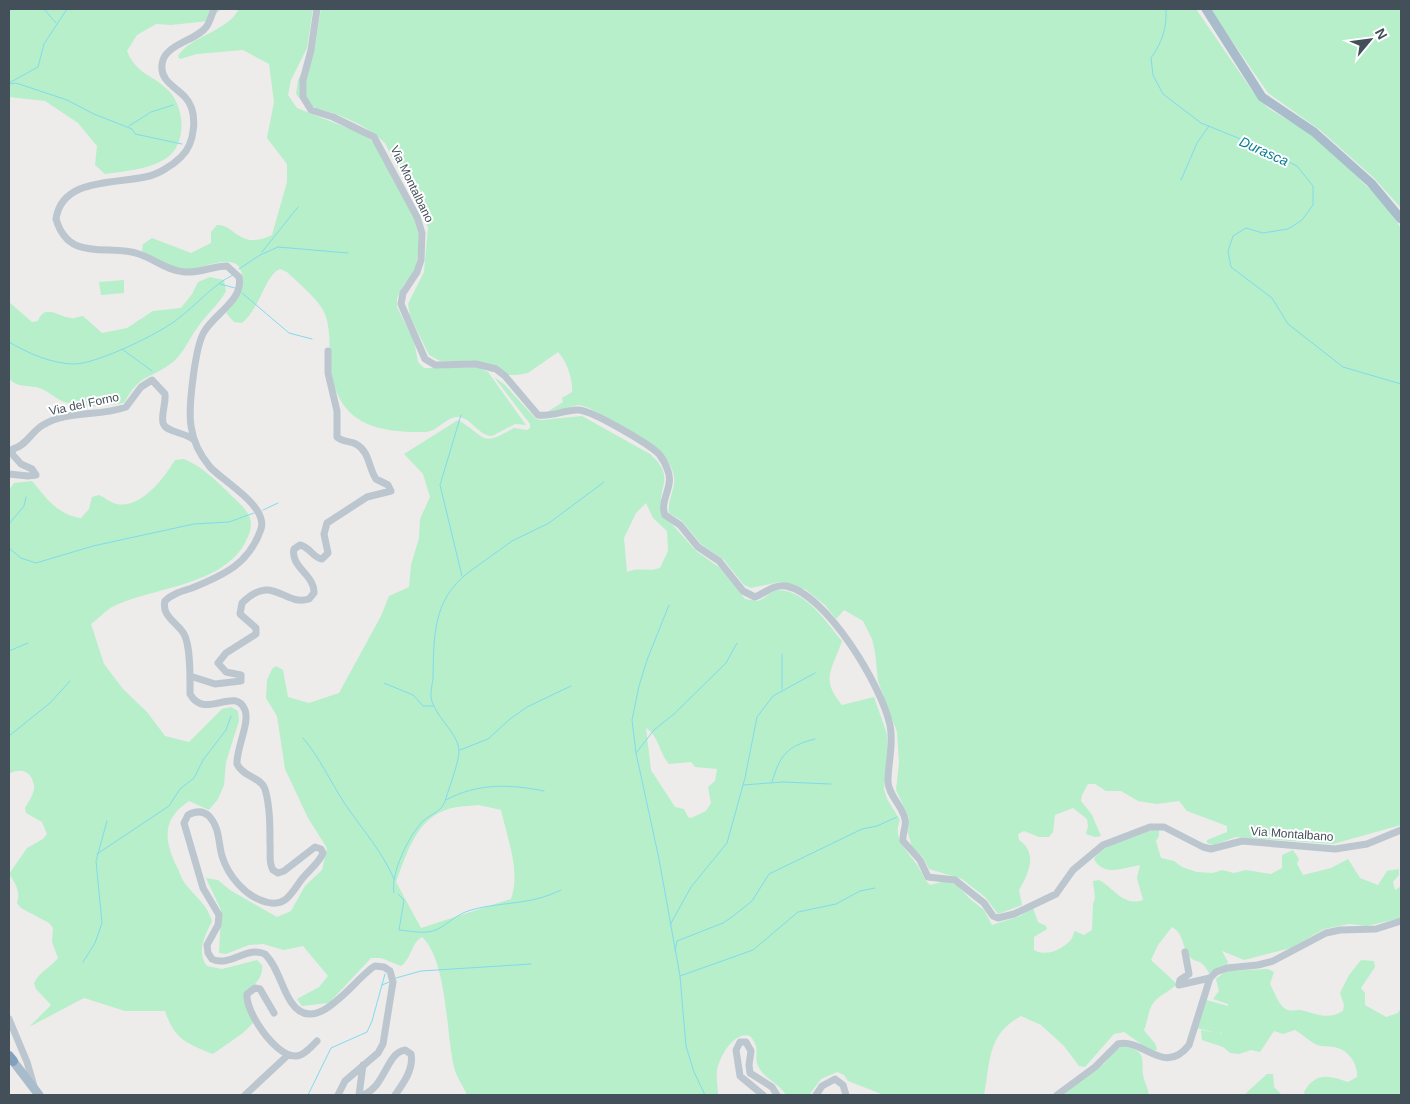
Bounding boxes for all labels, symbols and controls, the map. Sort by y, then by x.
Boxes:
north arrow [1345,15,1395,65]
text: N [1372,25,1391,42]
water label: Durasca [1237,133,1291,169]
street label: Via Montalbano [387,144,437,225]
street label: Via del Forno [48,390,121,418]
street label: Via Montalbano [1250,824,1334,844]

